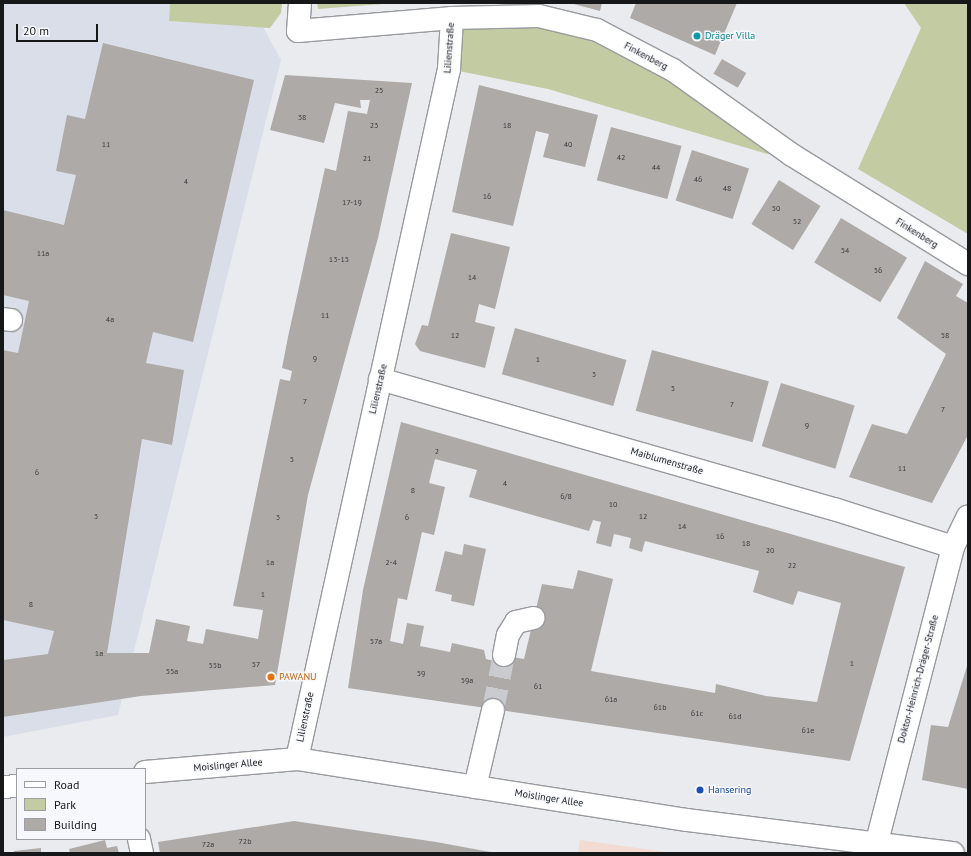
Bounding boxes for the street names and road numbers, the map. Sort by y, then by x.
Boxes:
street label: Lilienstraße [441,22,457,74]
street label: Finkenberg [622,39,670,73]
street label: Finkenberg [894,215,940,251]
street label: Lilienstraße [366,363,390,415]
street label: Maiblumenstraße [629,445,705,477]
street label: Doktor-Heinrich-Dräger-Straße [895,614,941,744]
street label: Lilienstraße [294,691,316,743]
street label: Moislinger Allee [193,756,263,774]
street label: Moislinger Allee [514,787,584,809]

